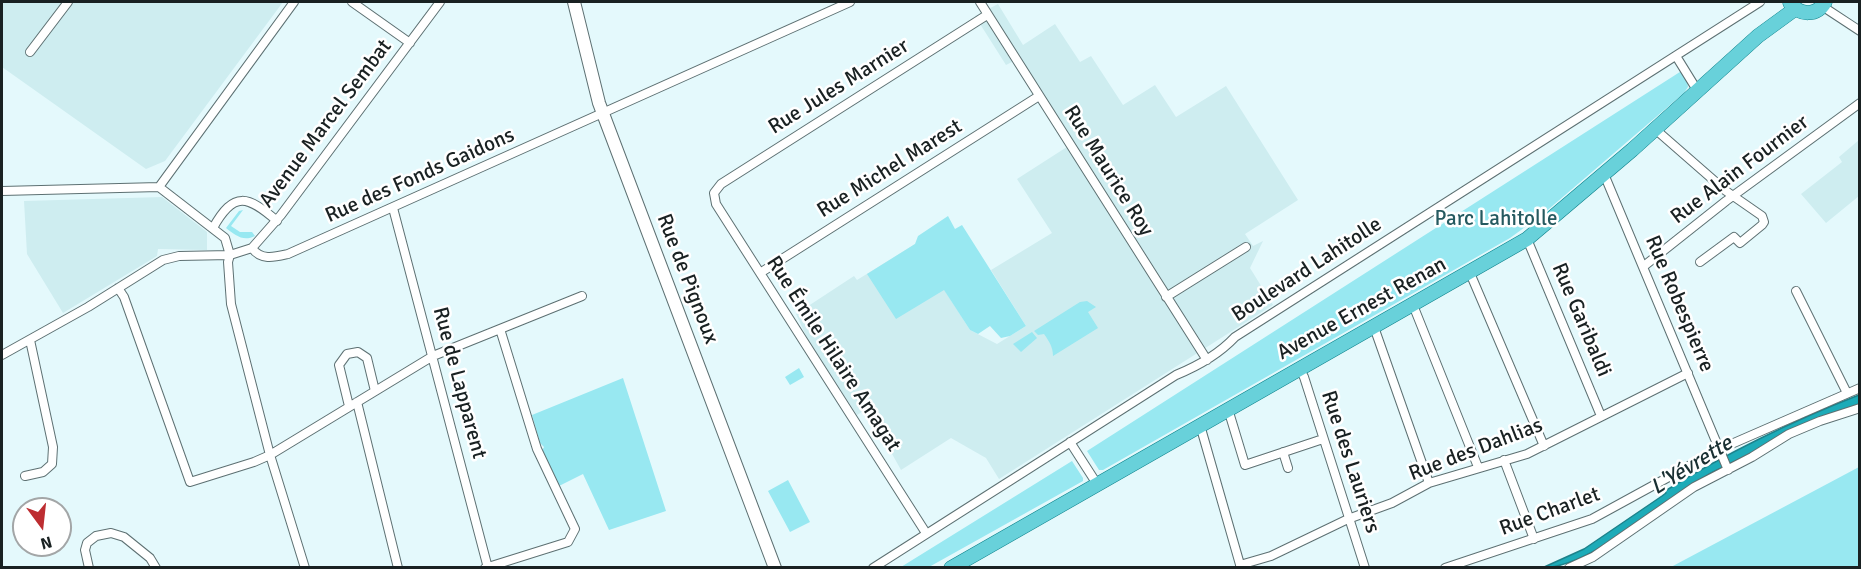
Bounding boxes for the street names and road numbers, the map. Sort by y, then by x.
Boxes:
street label: Rue Jules Marnier [764,34,914,140]
street label: Avenue Marcel Sembat [255,35,397,213]
street label: Rue Maurice Roy [1058,101,1158,241]
street label: Rue Alain Fournier [1666,110,1814,230]
street label: Rue Michel Marest [813,114,967,224]
street label: Rue des Fonds Gaidons [322,123,518,229]
street label: Rue de Pignoux [651,210,723,348]
street label: Boulevard Lahitolle [1227,212,1387,328]
street label: Rue Robespierre [1639,232,1719,376]
street label: Rue Émile Hilaire Amagat [760,252,906,456]
street label: Avenue Ernest Renan [1273,252,1451,366]
street label: Rue Garibaldi [1546,259,1616,381]
street label: Rue de Lapparent [427,304,491,462]
street label: Rue des Lauriers [1315,388,1385,536]
street label: Rue des Dahlias [1406,413,1546,487]
street label: Rue Charlet [1496,482,1604,542]

